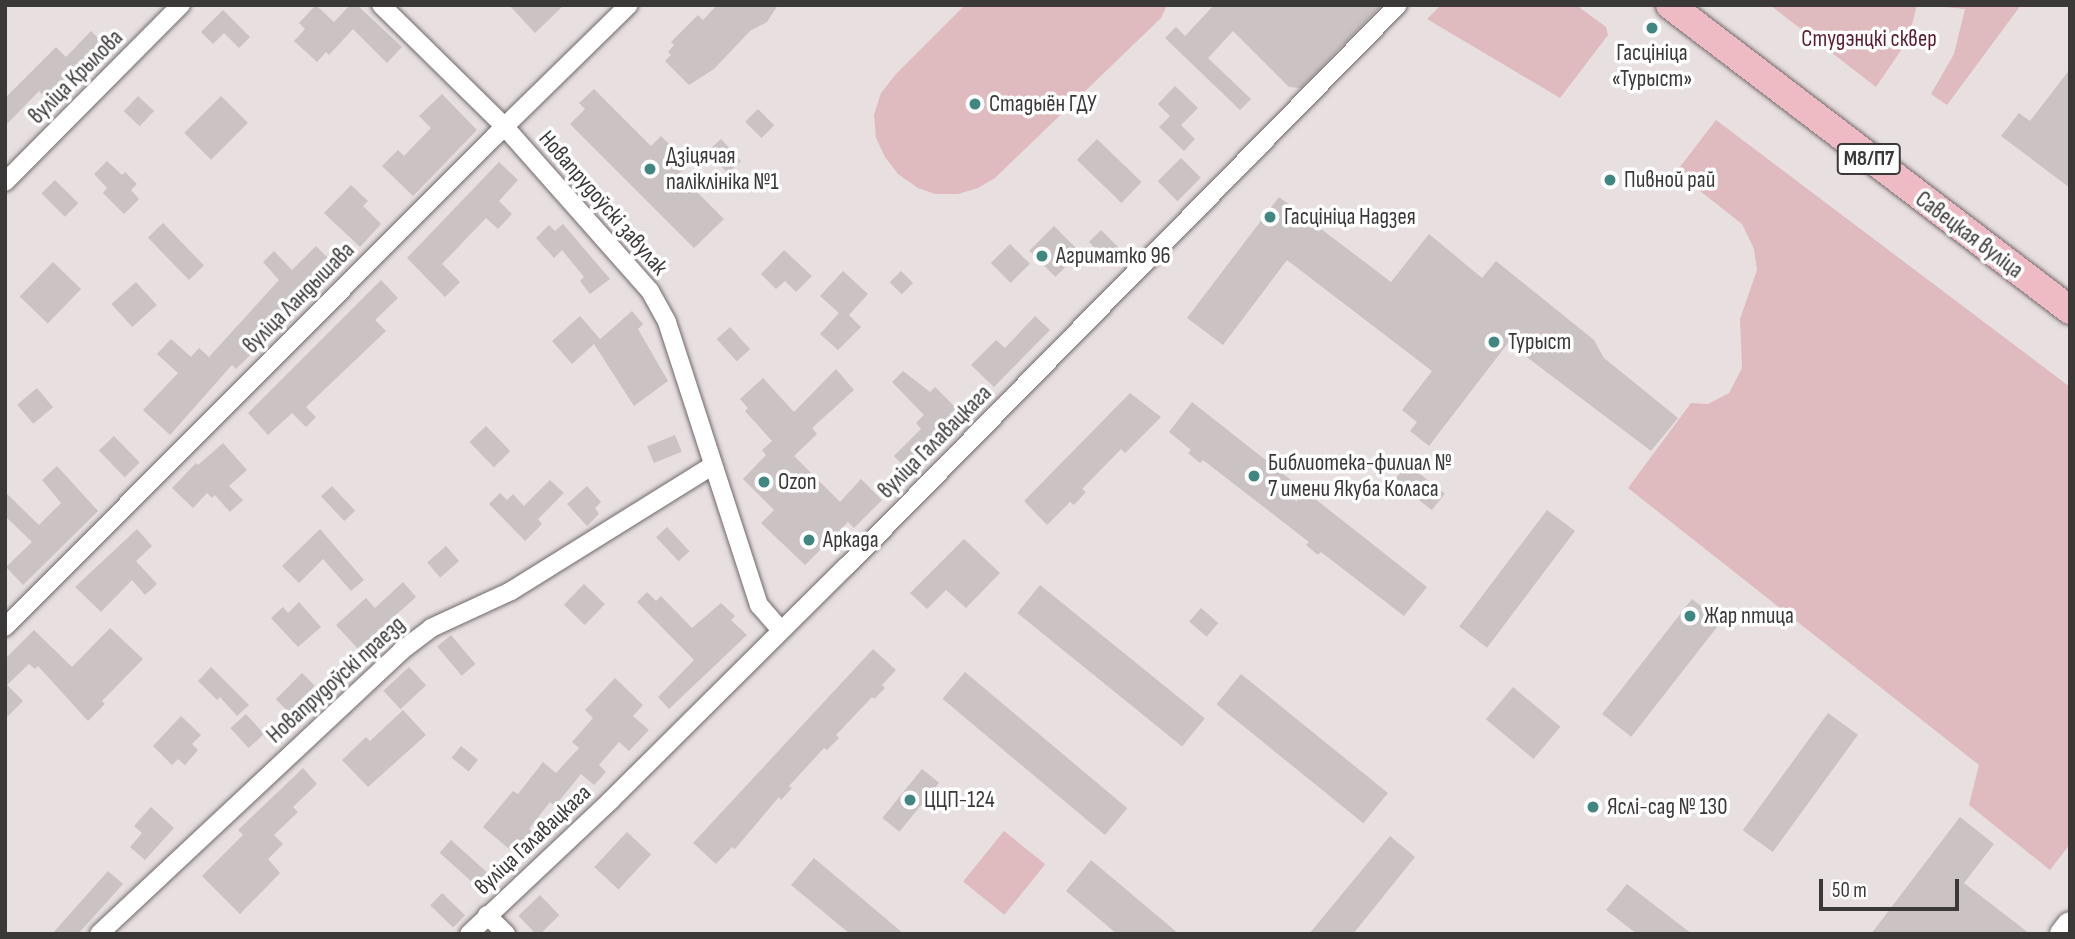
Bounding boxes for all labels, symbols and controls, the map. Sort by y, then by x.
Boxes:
marker: Гасцініца «Турыст» [1644,20,1660,36]
street label: вуліца Крылова [23,24,129,130]
park label: Студэнцкі сквер [1801,25,1937,53]
place label: Гасцініца «Турыст» [1612,39,1692,93]
place label: Стадыён ГДУ [989,90,1097,118]
marker: Стадыён ГДУ [967,96,983,112]
street label: Новапрудоўскі завулак [533,125,673,281]
place label: Дзіцячая паліклініка №1 [666,142,779,196]
road number: М8/П7 [1836,142,1902,176]
marker: Дзіцячая паліклініка №1 [640,159,660,179]
place label: Пивной рай [1624,166,1715,194]
marker: Пивной рай [1602,172,1618,188]
street label: Савецкая вуліца [1910,186,2028,284]
place label: Гасцініца Надзея [1284,203,1416,231]
marker: Гасцініца Надзея [1262,209,1278,225]
street label: вуліца Ландышава [238,237,360,359]
place label: Агриматко 96 [1056,242,1171,270]
marker: Агриматко 96 [1034,248,1050,264]
place label: Турыст [1508,328,1571,356]
marker: Турыст [1486,334,1502,350]
street label: вуліца Галавацкага [873,380,997,504]
place label: Библиотека-филиал № 7 имени Якуба Коласа [1268,449,1452,503]
place label: Ozon [778,468,817,496]
marker: Библиотека-филиал № 7 имени Якуба Коласа [1246,468,1262,484]
marker: Ozon [756,474,772,490]
place label: Аркада [823,526,879,554]
marker: Аркада [801,532,817,548]
place label: Жар птица [1704,602,1794,630]
marker: Жар птица [1682,608,1698,624]
street label: Новапрудоўскі праезд [261,611,411,749]
street label: вуліца Галавацкага [469,779,597,901]
place label: ЦЦП-124 [924,786,995,814]
marker: ЦЦП-124 [902,792,918,808]
place label: Яслі-сад № 130 [1607,793,1727,821]
marker: Яслі-сад № 130 [1585,799,1601,815]
scale bar [1823,866,1963,910]
text: 50 m [1832,878,1867,903]

